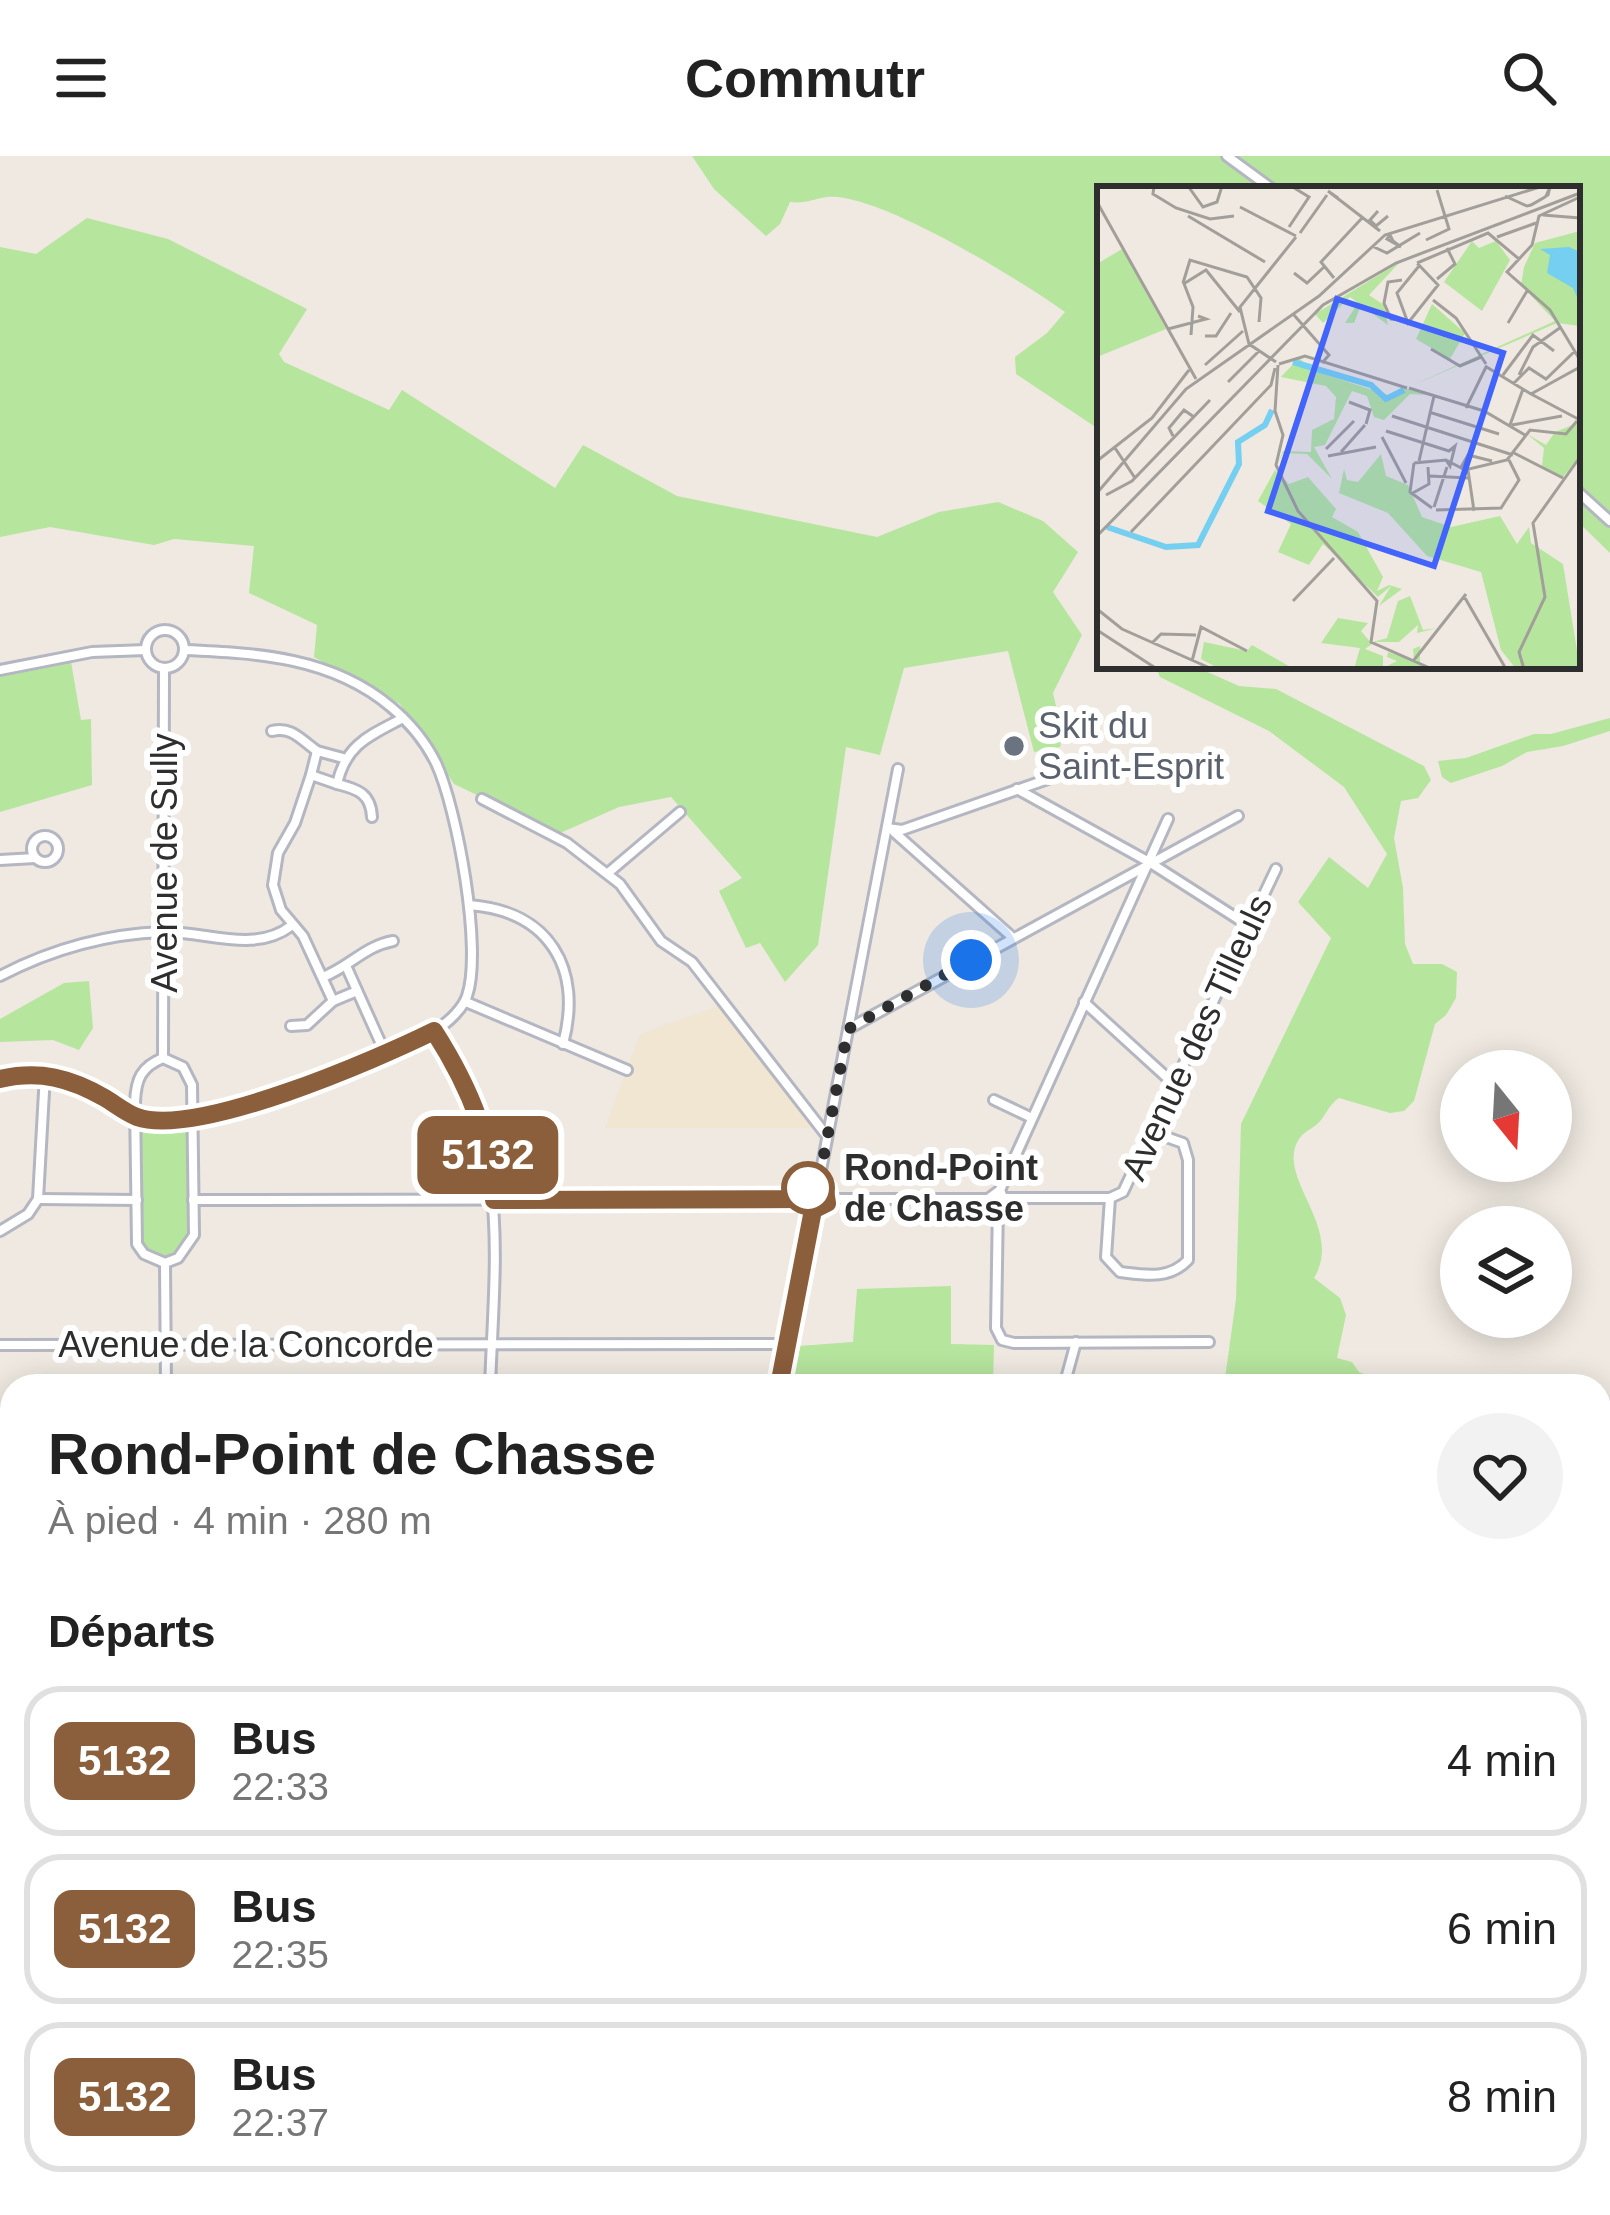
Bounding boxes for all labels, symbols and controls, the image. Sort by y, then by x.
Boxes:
icon: menu [48,45,114,111]
icon: search [1496,45,1562,111]
text: Commutr [685,48,925,108]
inset map [1097,186,1580,669]
place label: Skit du Saint-Esprit [1038,705,1224,787]
street label: Avenue de Sully [144,733,185,993]
marker: Skit du Saint-Esprit [1001,733,1027,759]
street label: Avenue des Tilleuls [1112,888,1280,1186]
your location [941,930,1001,990]
north arrow [1440,1050,1572,1182]
map controls [1440,1050,1572,1338]
line badge: 5132 [404,1116,572,1194]
text: 5132 [441,1131,535,1178]
place label: Rond-Point de Chasse [844,1147,1038,1229]
marker: Rond-Point de Chasse [783,1163,833,1213]
button: layers [1440,1206,1572,1338]
street label: Avenue de la Concorde [58,1324,434,1365]
button: heart [1437,1413,1563,1539]
text: Rond-Point de Chasse [48,1422,656,1486]
text: À pied · 4 min · 280 m [48,1499,432,1542]
text: Départs [48,1606,216,1657]
text: Bus [231,1713,316,1764]
text: 4 min [1447,1735,1557,1786]
text: 5132 [78,1737,171,1784]
text: 22:33 [231,1765,329,1808]
text: Bus [231,1881,316,1932]
text: 6 min [1447,1903,1557,1954]
text: 5132 [78,1905,171,1952]
text: 22:35 [231,1933,329,1976]
text: Bus [231,2049,316,2100]
text: 8 min [1447,2071,1557,2122]
text: 5132 [78,2073,171,2120]
text: 22:37 [231,2101,329,2144]

